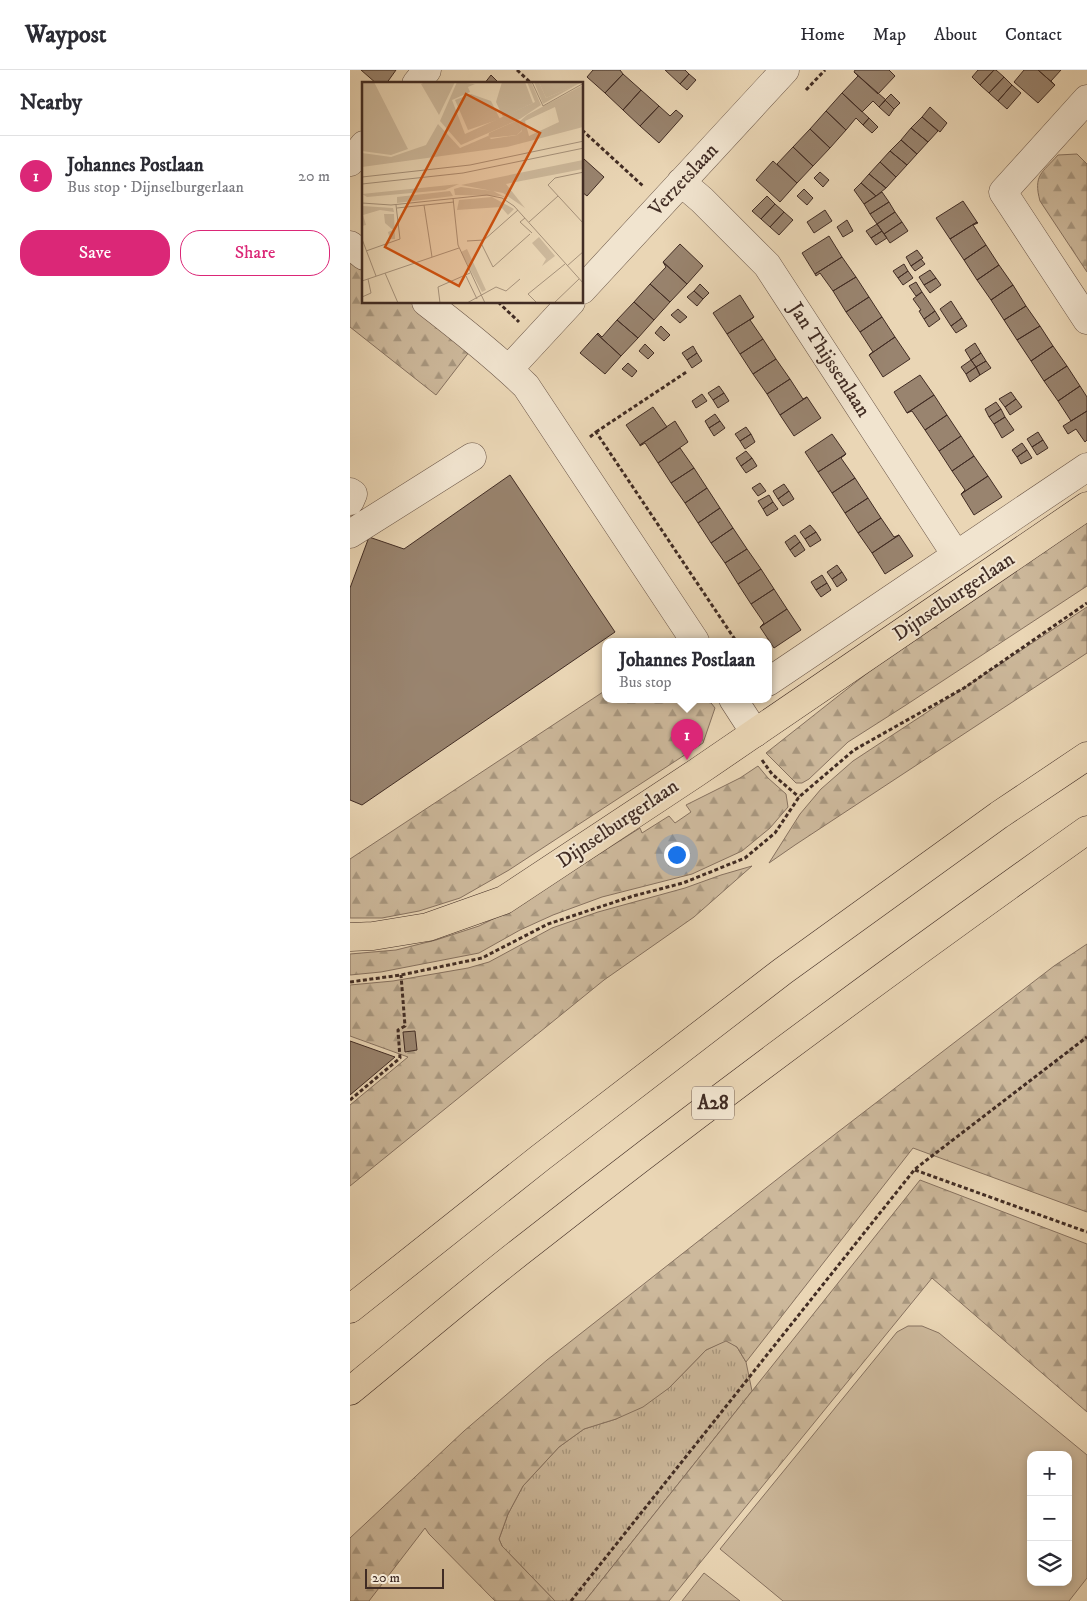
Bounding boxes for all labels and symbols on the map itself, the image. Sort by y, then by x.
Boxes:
inset map [362,82,584,304]
street label: Verzetslaan [643,138,724,222]
street label: Jan Thijssenlaan [781,296,876,423]
street label: Dijnselburgerlaan [888,547,1020,647]
pin: 1 [671,719,703,760]
street label: Dijnselburgerlaan [552,774,684,874]
your location [664,842,690,868]
road number: A28 [692,1086,734,1120]
scale bar [365,1566,444,1589]

